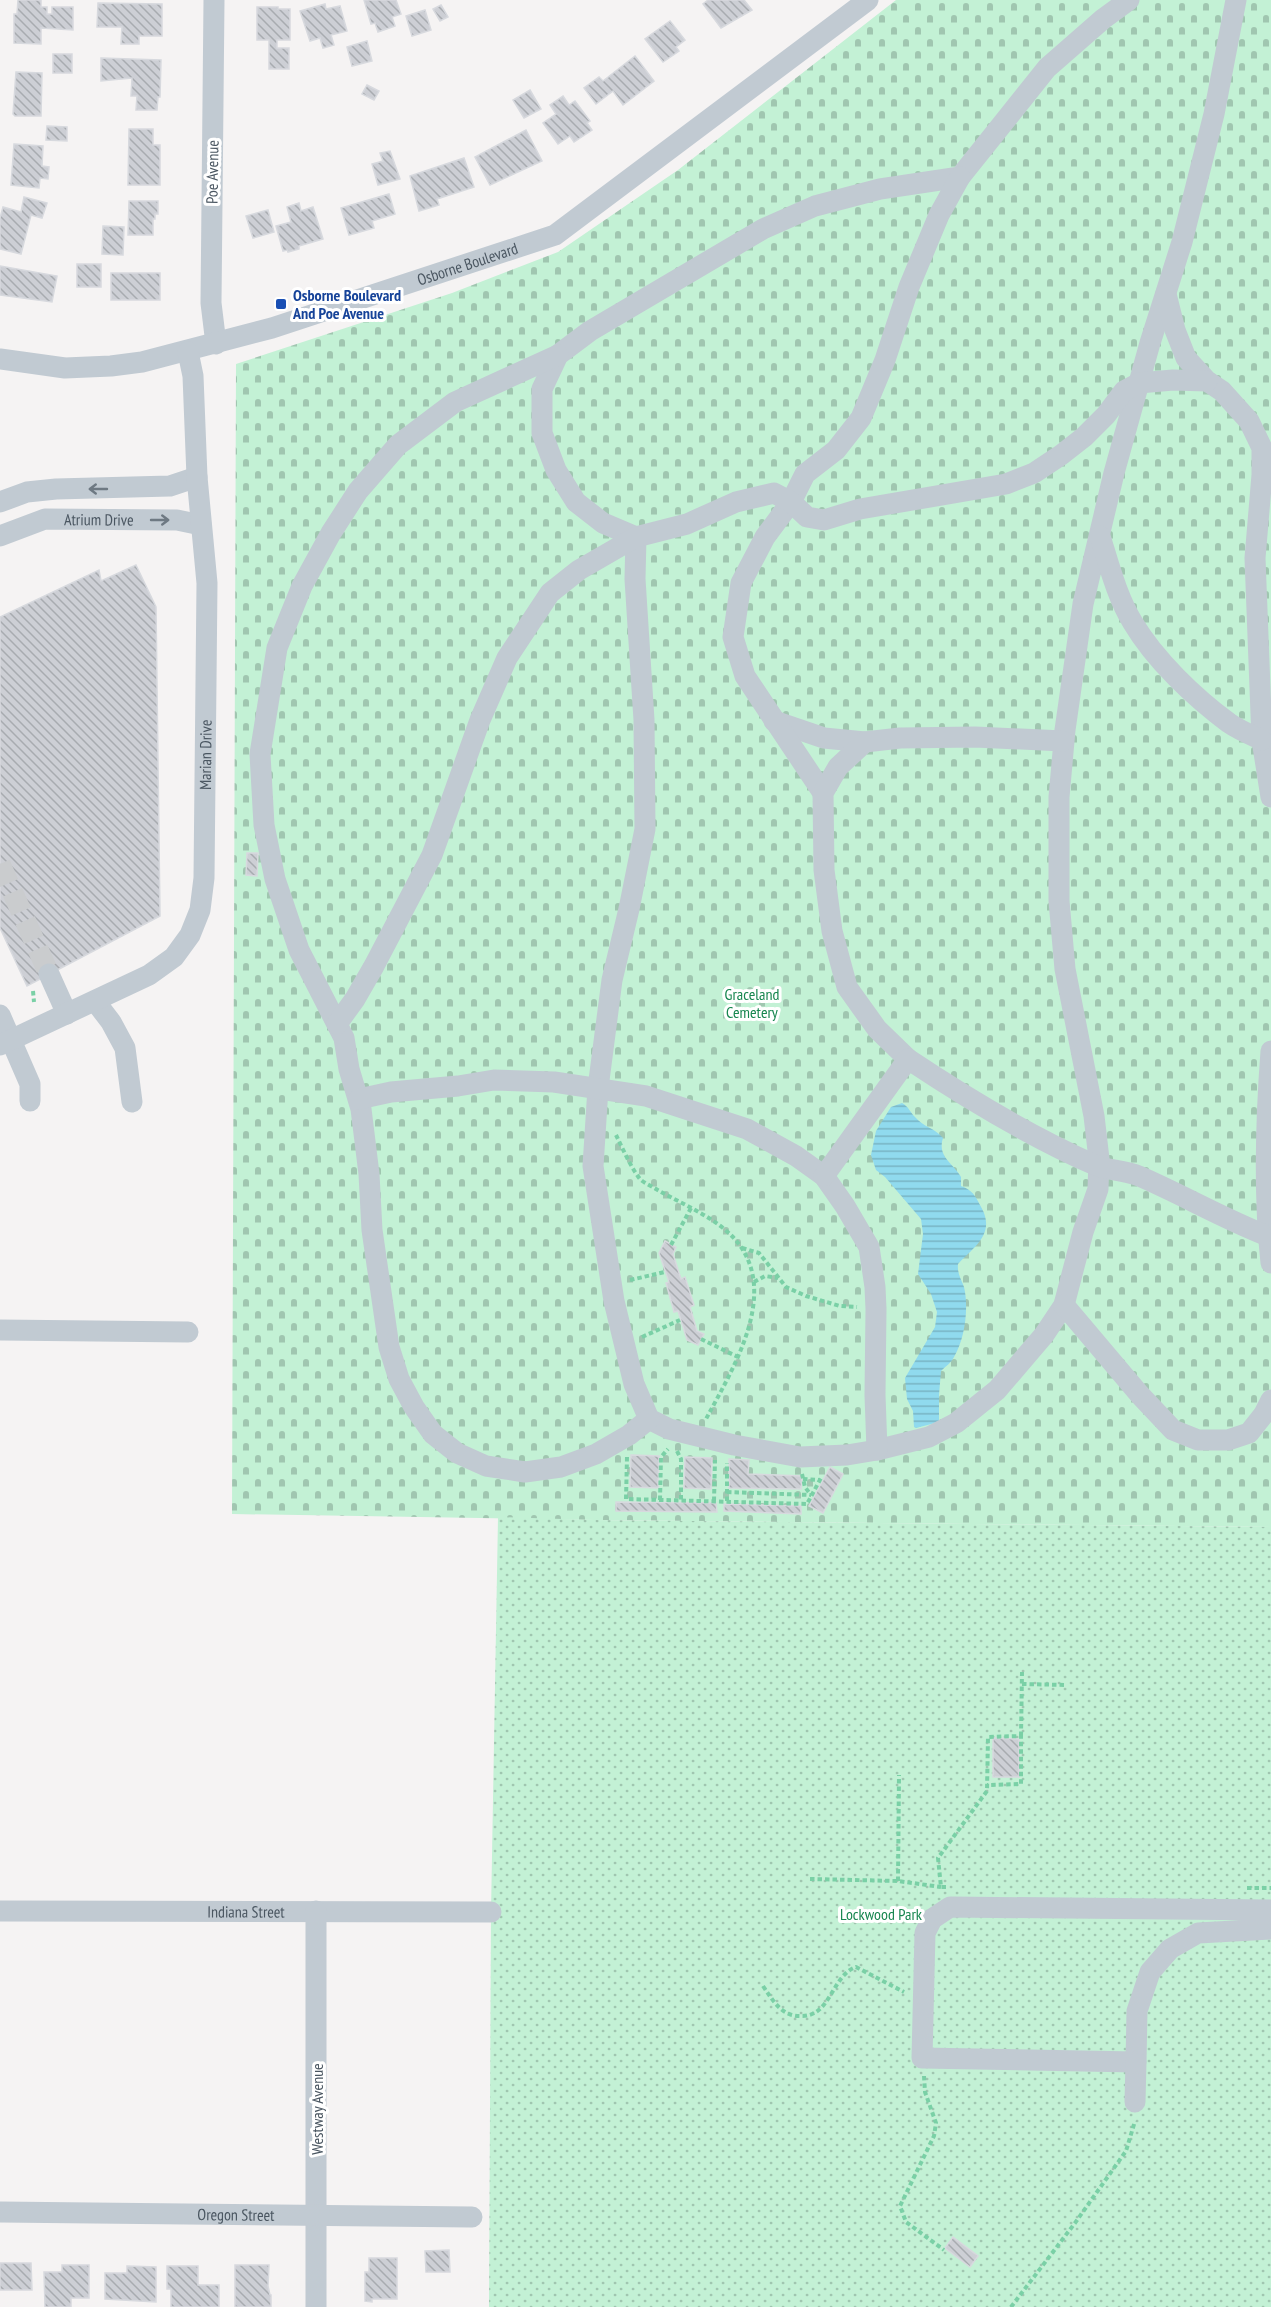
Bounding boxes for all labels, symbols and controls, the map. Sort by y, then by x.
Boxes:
street label: Poe Avenue [201,140,223,204]
street label: Osborne Boulevard [414,238,520,290]
place label: Osborne Boulevard And Poe Avenue [292,285,401,323]
marker: Osborne Boulevard And Poe Avenue [274,297,288,311]
one-way arrow [88,483,108,495]
street label: Atrium Drive [64,509,134,530]
one-way arrow [150,514,170,526]
street label: Marian Drive [195,719,216,790]
park label: Graceland Cemetery [725,984,779,1022]
street label: Indiana Street [207,1901,285,1922]
park label: Lockwood Park [840,1904,923,1924]
street label: Westway Avenue [307,2063,327,2155]
street label: Oregon Street [197,2204,275,2225]

